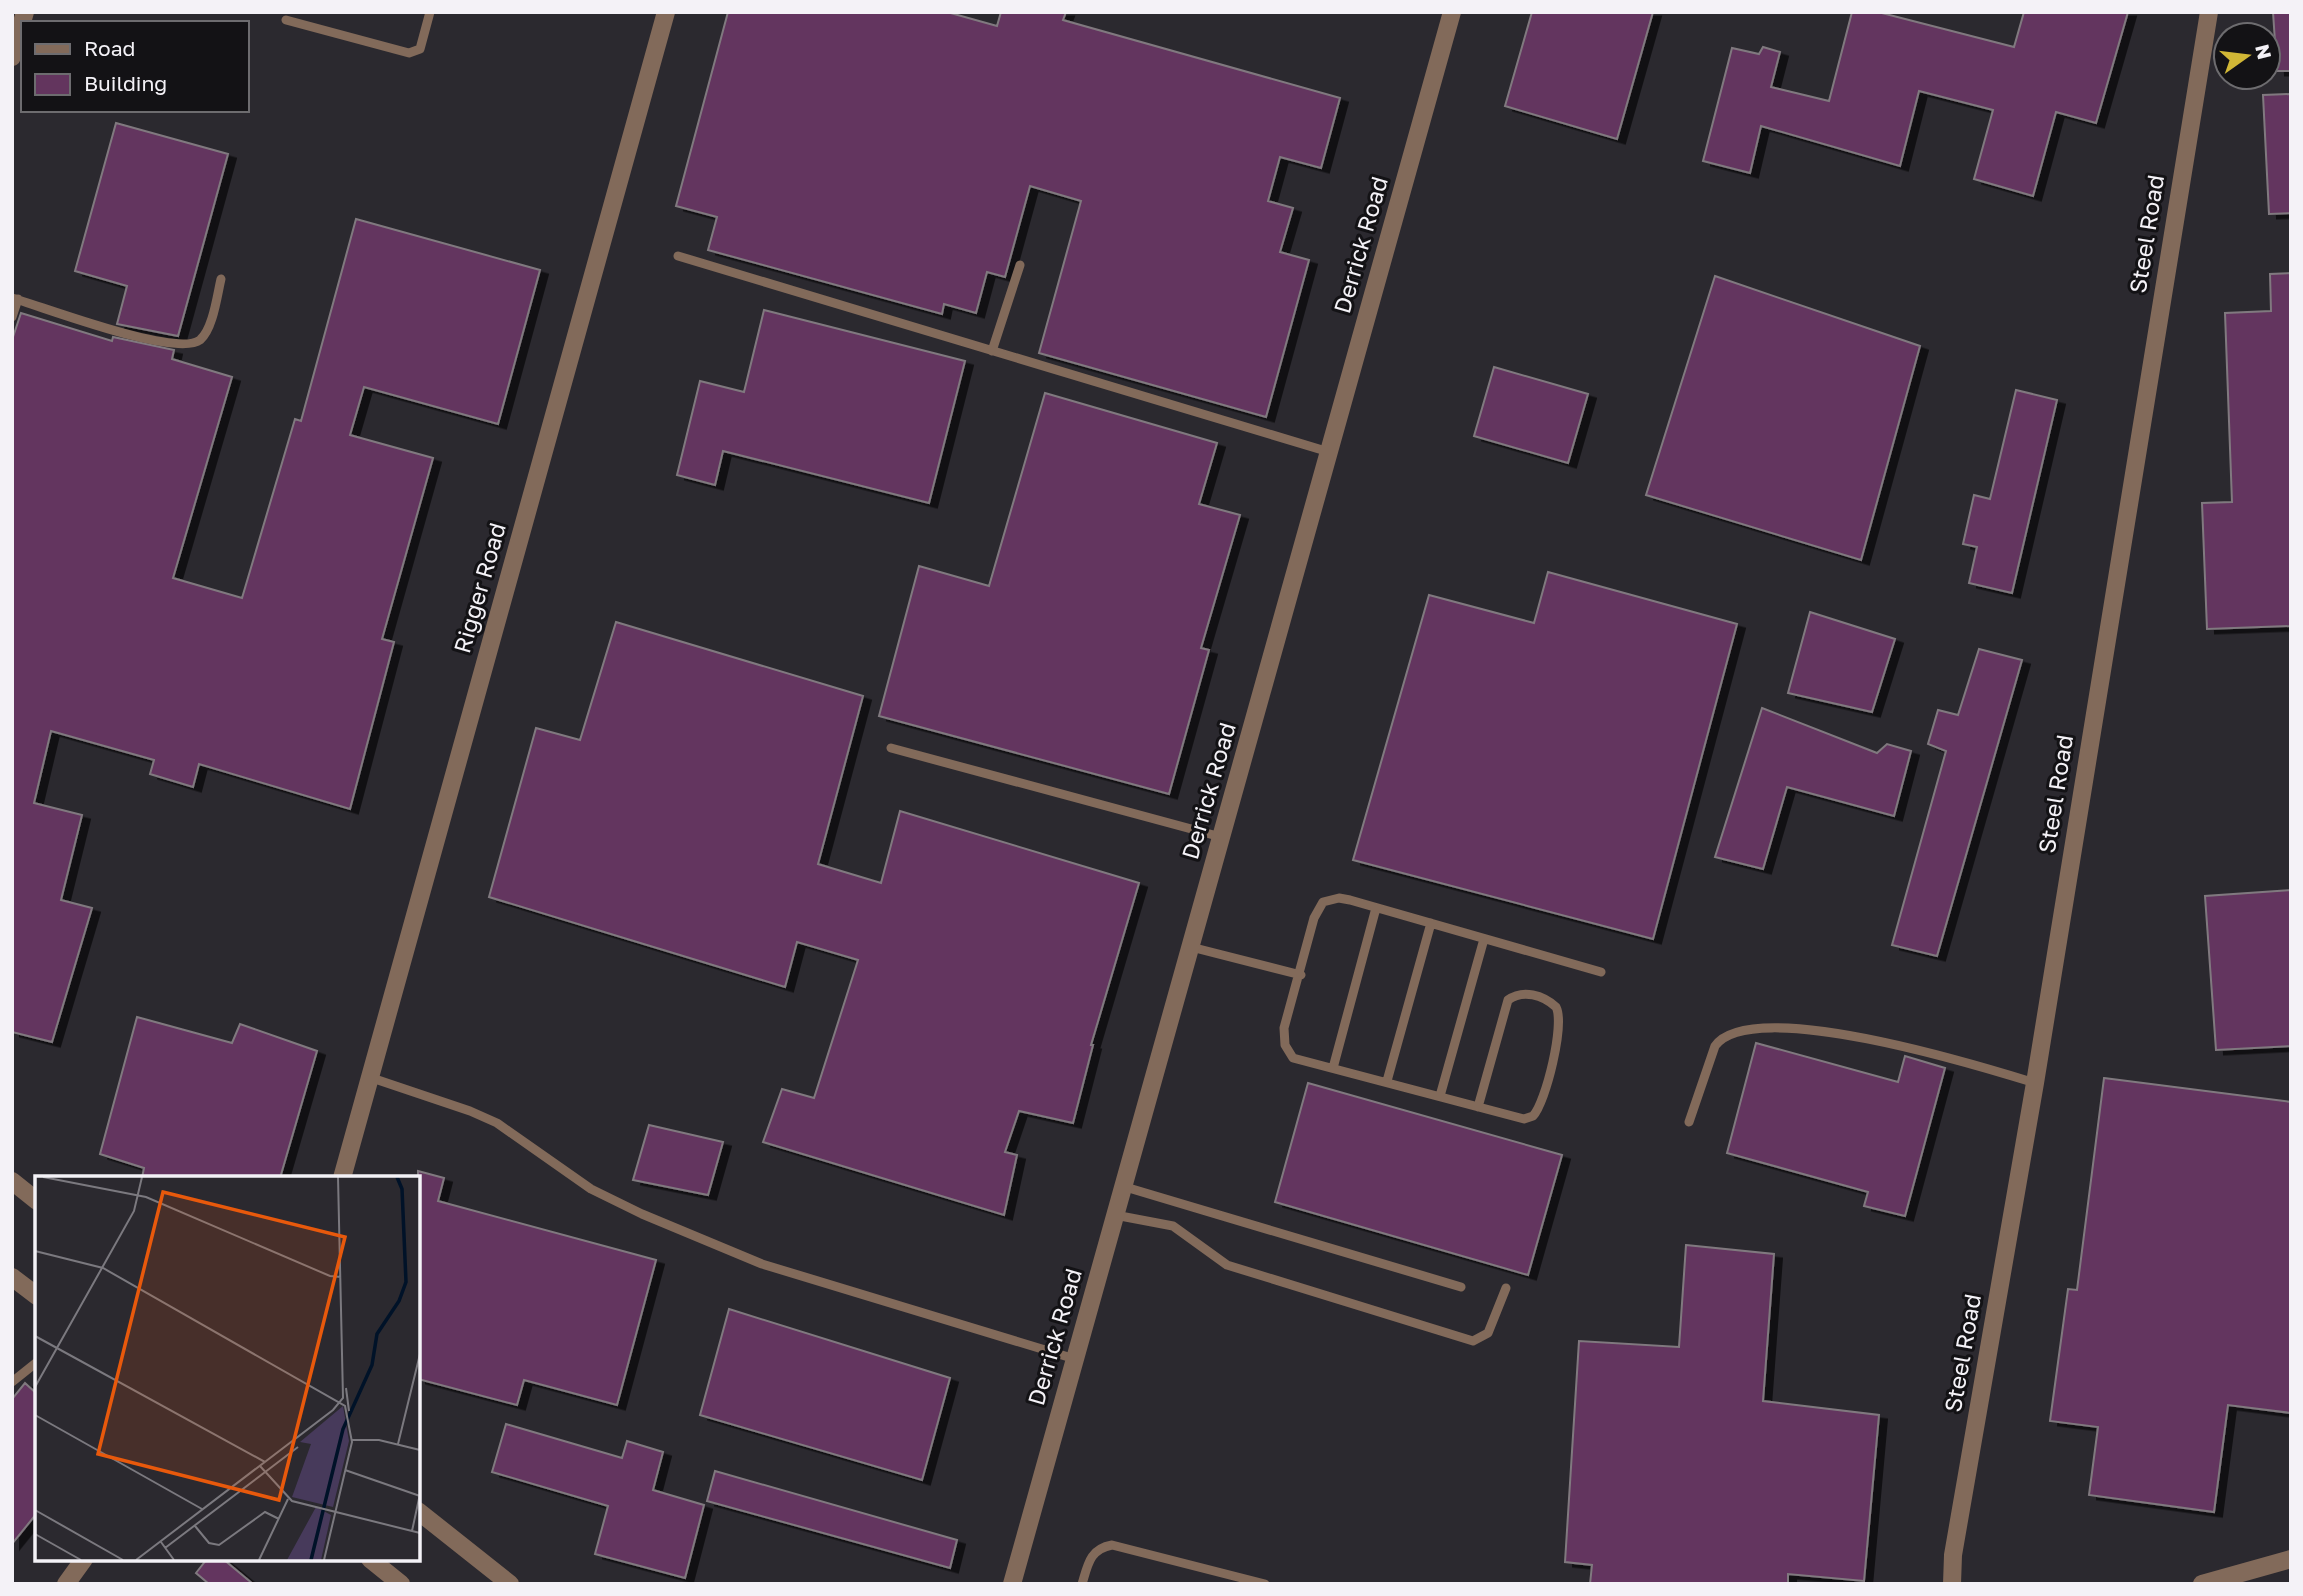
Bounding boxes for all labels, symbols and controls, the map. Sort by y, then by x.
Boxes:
legend [21,21,248,112]
north arrow [2212,21,2282,91]
text: Road [84,35,135,61]
text: N [2251,42,2277,62]
text: Building [84,70,167,96]
street label: Derrick Road [1327,173,1393,316]
street label: Steel Road [2123,173,2169,295]
street label: Rigger Road [447,519,511,656]
street label: Derrick Road [1175,719,1241,862]
street label: Steel Road [2032,733,2078,855]
inset map [35,1176,420,1561]
street label: Derrick Road [1021,1265,1087,1408]
street label: Steel Road [1938,1291,1986,1414]

